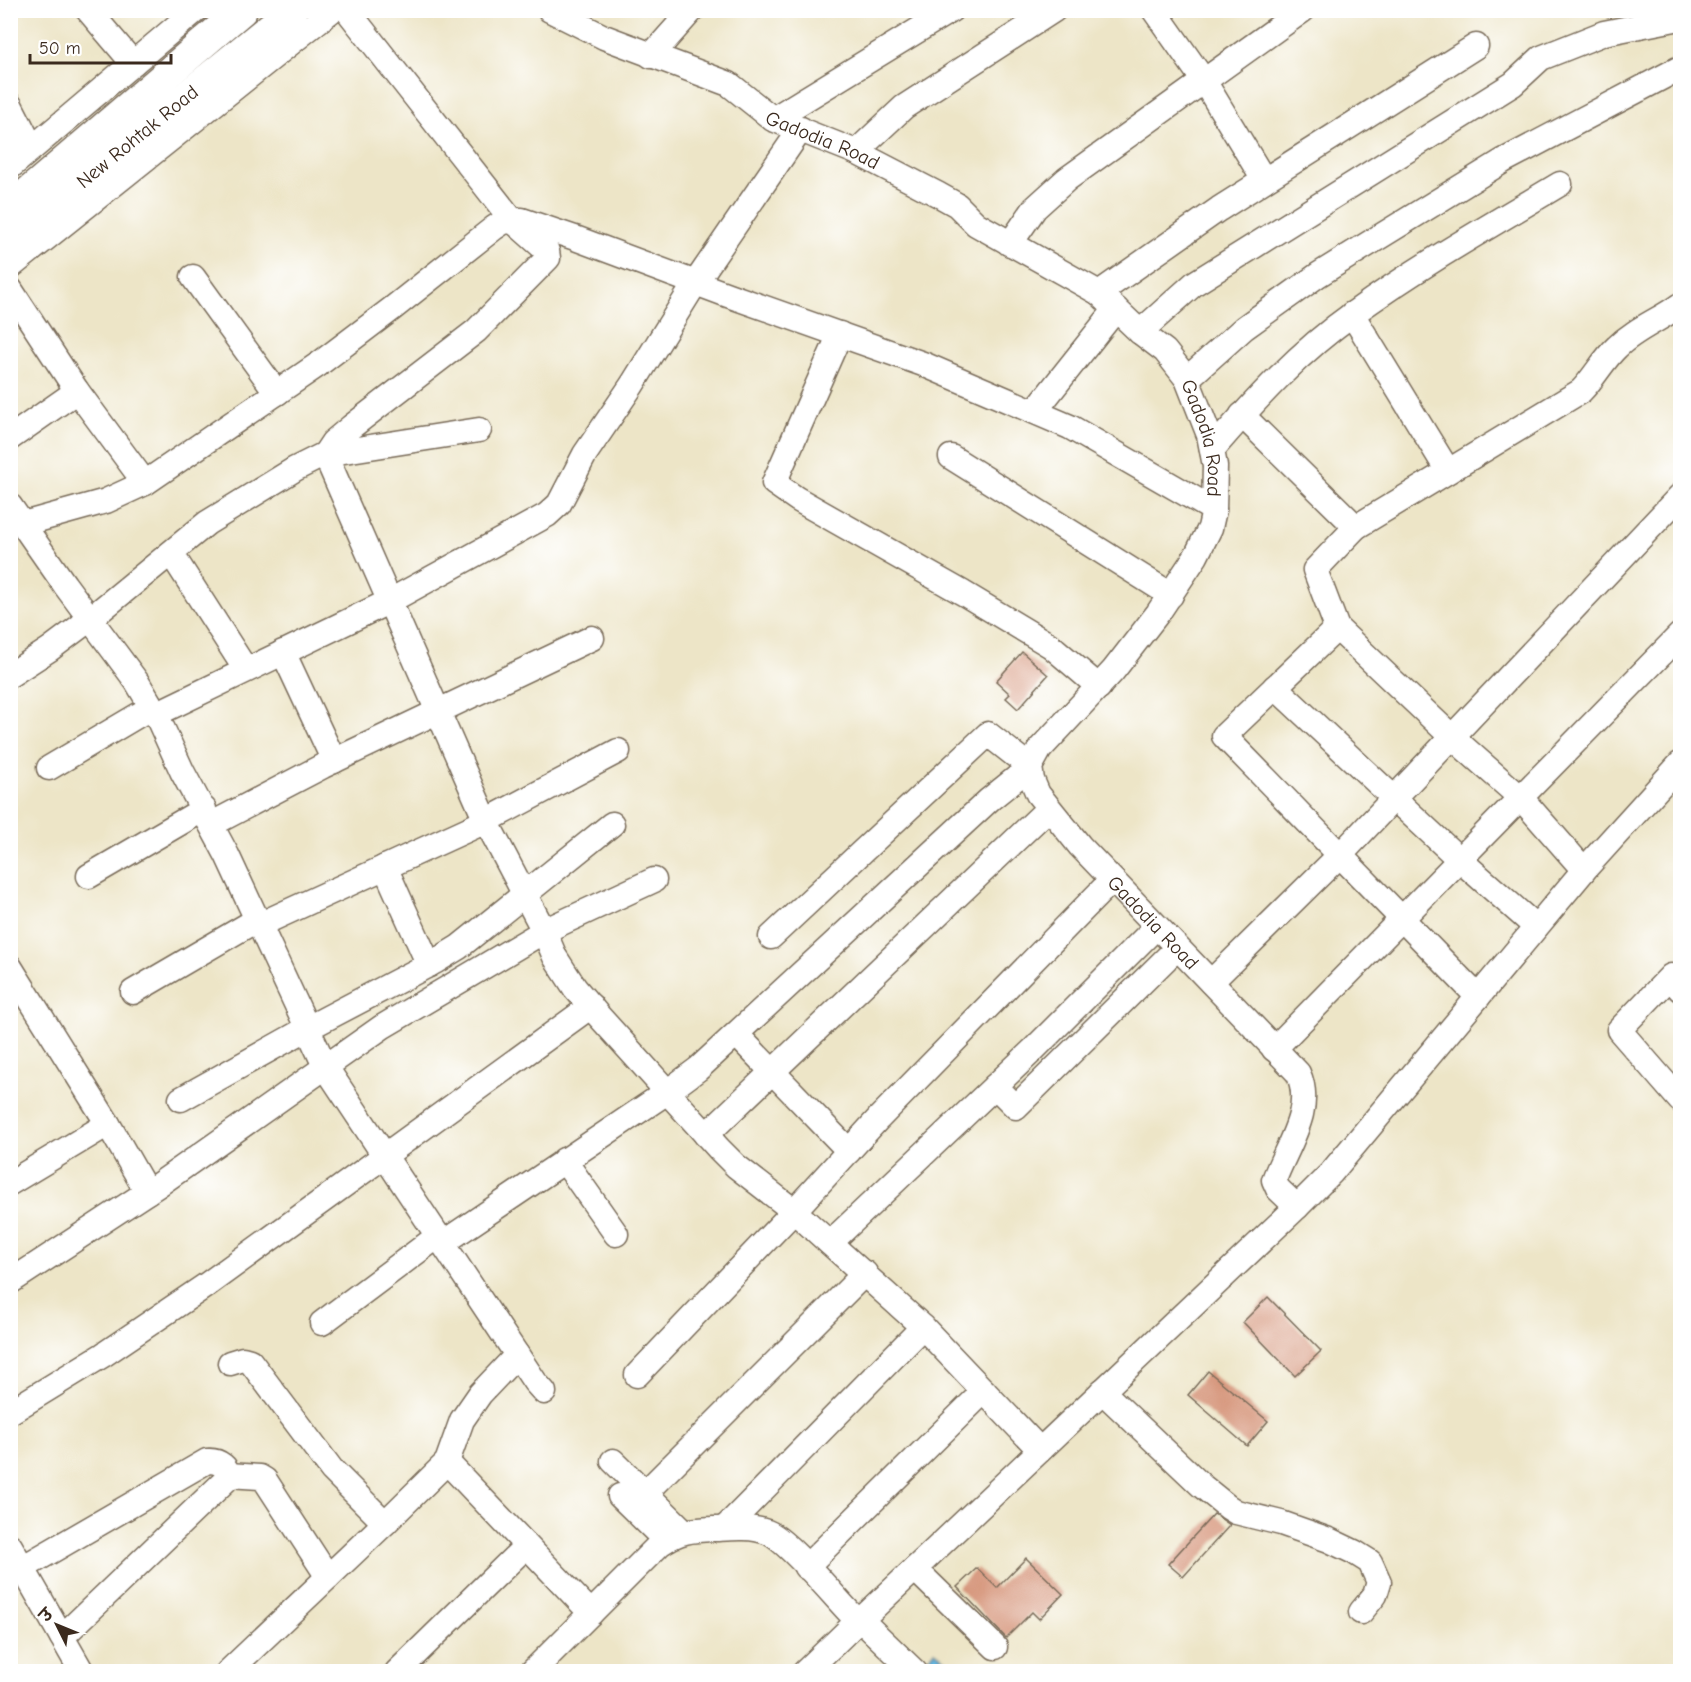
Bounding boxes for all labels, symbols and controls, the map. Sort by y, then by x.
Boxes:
scale bar [30,27,171,65]
text: 50 m [39,38,81,59]
street label: New Rohtak Road [72,80,202,193]
street label: Gadodia Road [762,106,884,174]
street label: Gadodia Road [1177,376,1227,497]
street label: Gadodia Road [1103,871,1204,974]
north arrow [27,1595,87,1655]
text: उ [35,1604,58,1627]

